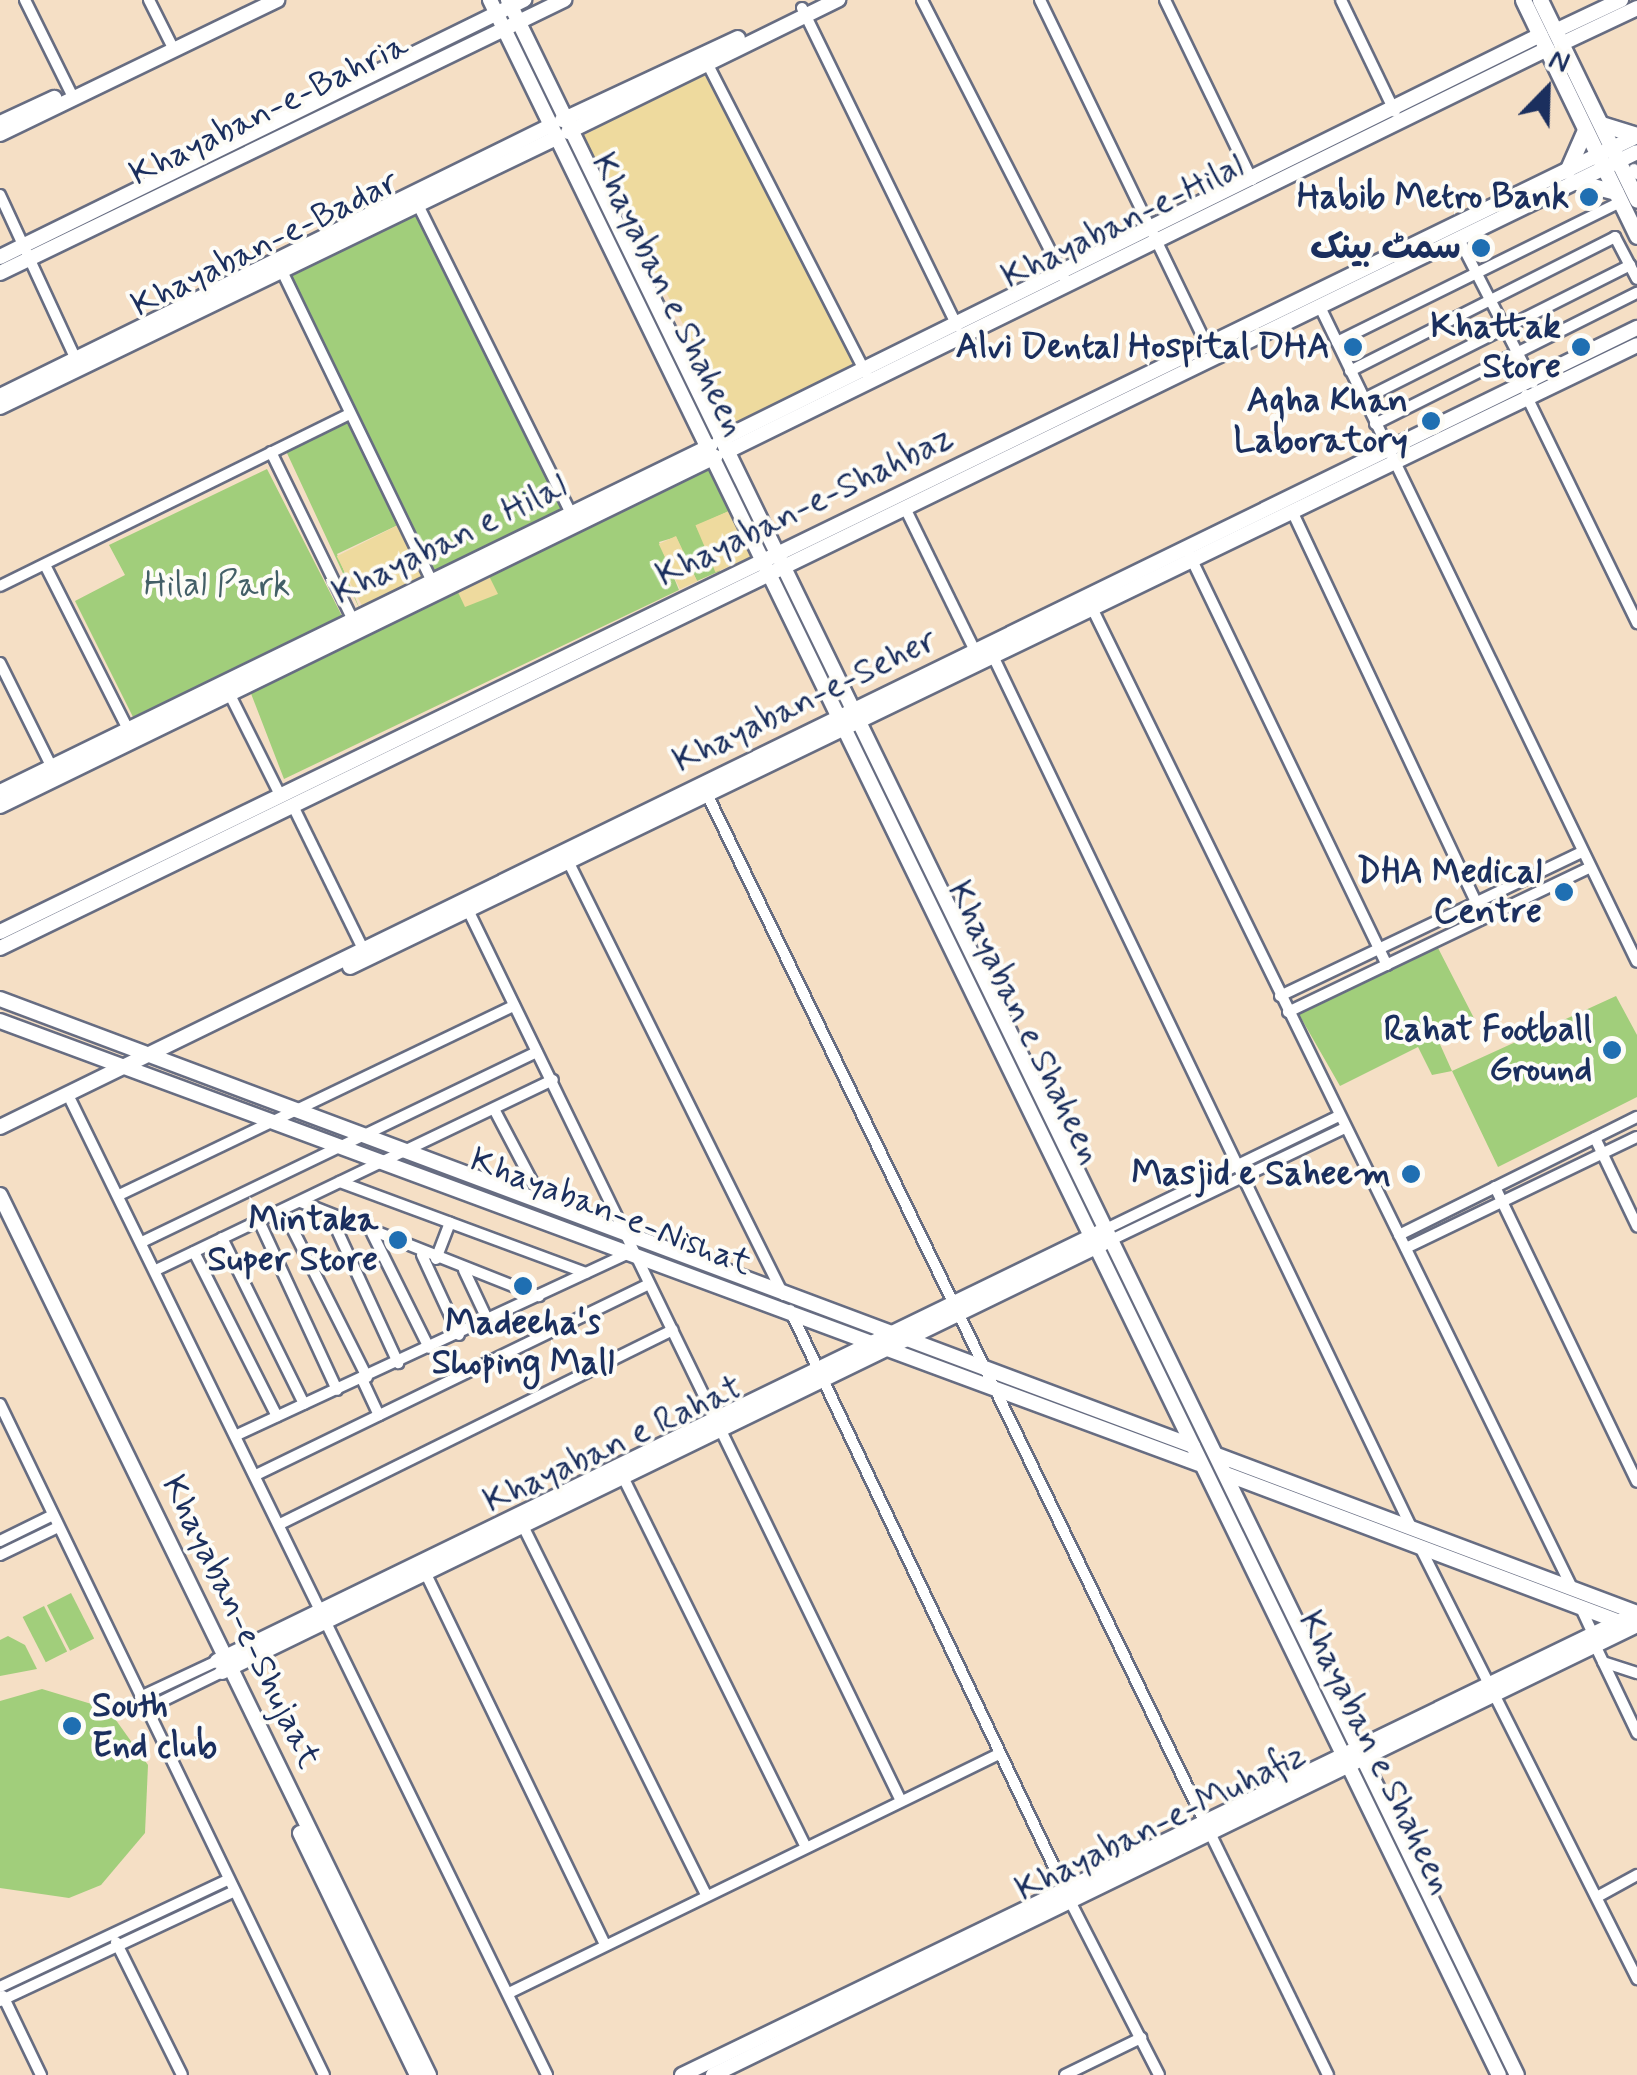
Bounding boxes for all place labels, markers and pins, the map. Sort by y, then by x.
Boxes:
place label: Habib Metro Bank [1296,176,1569,218]
marker: Habib Metro Bank [1578,186,1600,208]
place label: سمٹ بینک [1310,227,1461,269]
marker: سمٹ بینک [1470,237,1492,259]
place label: Khattak Store [1431,306,1561,388]
place label: Alvi Dental Hospital DHA [953,326,1330,368]
marker: Alvi Dental Hospital DHA [1340,334,1366,360]
marker: Khattak Store [1570,336,1592,358]
place label: Agha Khan Laboratory [1234,380,1408,462]
marker: Agha Khan Laboratory [1418,408,1444,434]
place label: DHA Medical Centre [1349,851,1542,933]
marker: DHA Medical Centre [1551,879,1577,905]
place label: Rahat Football Ground [1379,1009,1592,1091]
marker: Rahat Football Ground [1601,1039,1623,1061]
place label: Masjid e Saheem [1131,1153,1391,1195]
marker: Masjid e Saheem [1400,1163,1422,1185]
place label: Mintaka Super Store [207,1199,378,1281]
marker: Mintaka Super Store [387,1229,409,1251]
marker: Madeeha's Shoping Mall [512,1275,534,1297]
place label: Madeeha's Shoping Mall [432,1302,614,1384]
place label: South End club [92,1685,215,1767]
marker: South End club [61,1715,83,1737]

